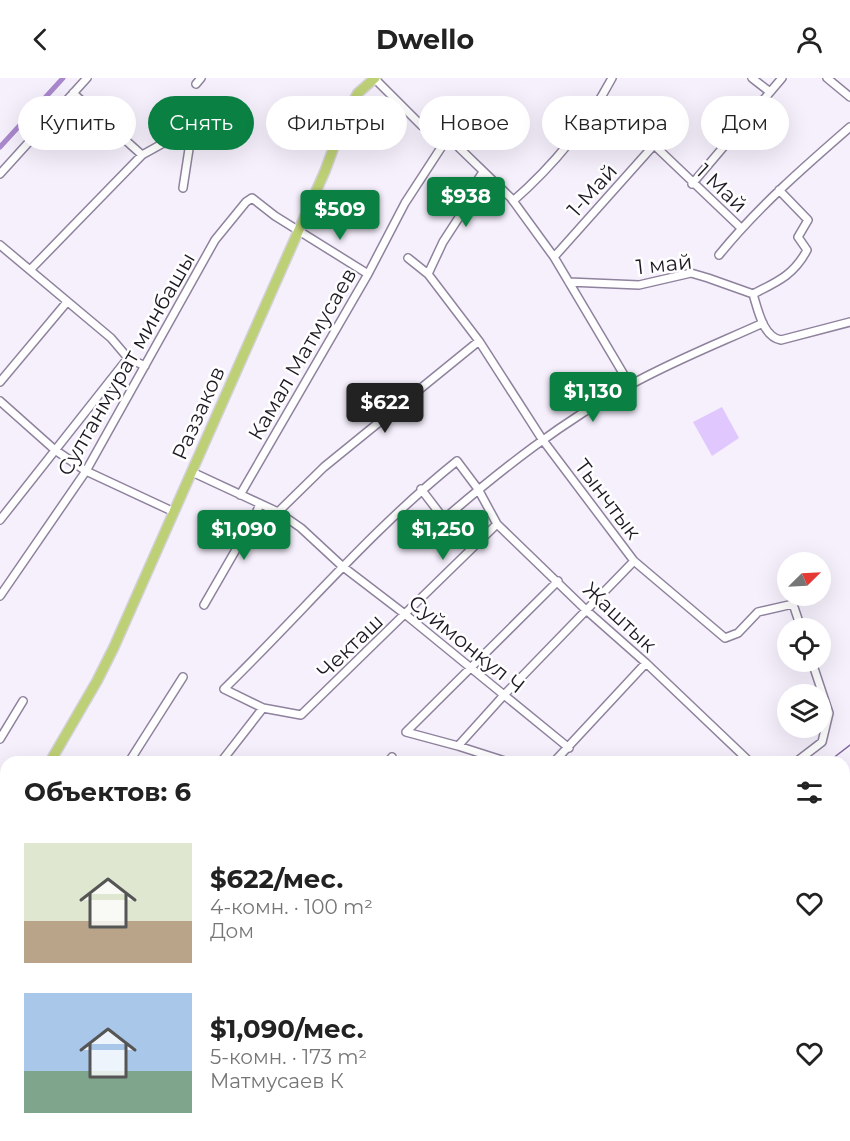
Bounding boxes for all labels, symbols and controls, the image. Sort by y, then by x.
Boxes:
icon: back [24,23,57,56]
text: Dwello [376,23,474,56]
icon: person [793,23,826,56]
chip: Купить [18,96,136,150]
chip: Снять [148,96,254,150]
chip: Фильтры [266,96,407,150]
chip: Новое [419,96,530,150]
chip: Квартира [542,96,689,150]
chip: Дом [701,96,789,150]
street label: 1-Май [562,158,622,222]
street label: 1 Май [692,158,752,218]
pin: $938 [430,177,502,228]
text: $938 [441,184,491,208]
pin: $509 [304,190,376,241]
text: $509 [315,197,365,221]
street label: Султанмурат минбашы [52,248,200,480]
street label: 1 май [635,249,693,279]
street label: Камал Матмусаев [243,264,361,444]
street label: Раззаков [166,362,230,464]
pin: $1,130 [544,372,642,423]
text: $1,130 [564,379,622,403]
pin: $622 [349,383,421,434]
text: $622 [360,390,410,414]
street label: Тынчтык [570,454,646,544]
pin: $1,090 [195,510,293,561]
pin: $1,250 [394,510,492,561]
text: $1,090 [211,517,277,541]
text: $1,250 [411,517,475,541]
north arrow [777,552,831,606]
map controls [777,552,831,738]
street label: Жаштык [578,577,662,657]
street label: Суймонкул Ч [404,590,530,698]
street label: Чекташ [312,609,388,683]
button: locate [777,618,831,672]
button: layers [777,684,831,738]
text: Объектов: 6 [24,776,191,808]
icon: filters [793,776,826,809]
text: $622/мес. [210,863,343,895]
icon: home [72,867,144,939]
icon: heart [793,887,826,920]
text: 4-комн. · 100 m² [210,895,373,919]
text: Дом [210,919,254,943]
text: $1,090/мес. [210,1013,364,1045]
icon: home [72,1017,144,1089]
icon: heart [793,1037,826,1070]
text: 5-комн. · 173 m² [210,1045,367,1069]
text: Матмусаев К [210,1069,344,1093]

